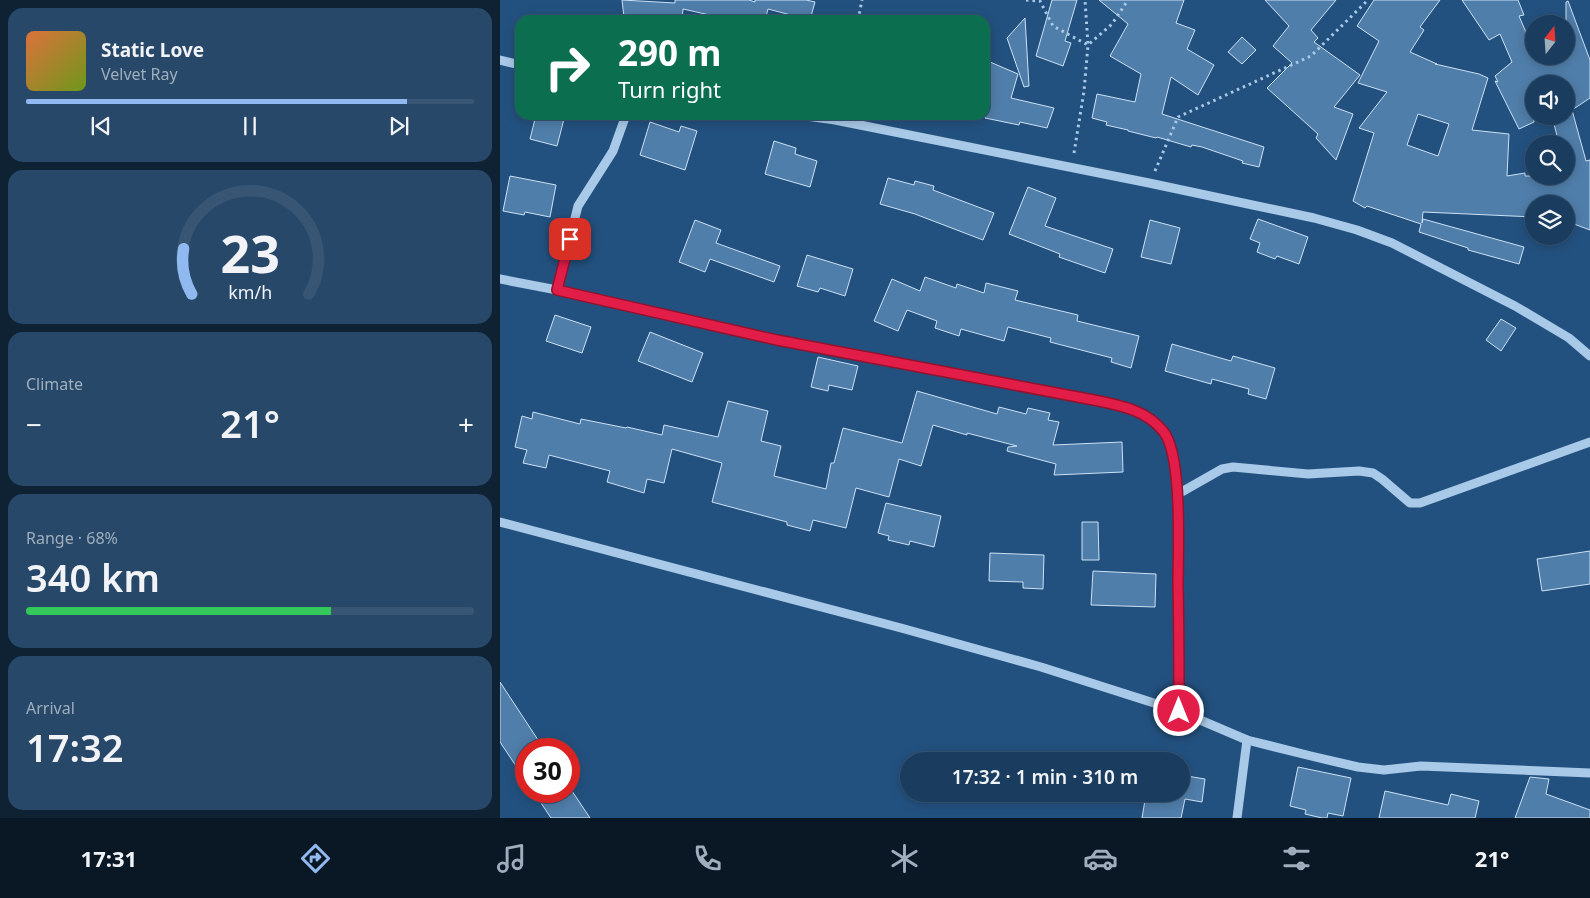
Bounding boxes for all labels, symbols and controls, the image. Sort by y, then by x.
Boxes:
north arrow [1525,15,1575,65]
map controls [1525,15,1575,245]
text: 290 m [618,29,721,76]
icon: right [535,35,600,100]
text: Static Love [101,37,204,63]
text: Velvet Ray [101,63,178,85]
text: Turn right [618,74,721,104]
button: sound [1525,75,1575,125]
icon: previous [87,112,115,140]
icon: pause [236,112,264,140]
icon: next [385,112,413,140]
button: search [1525,135,1575,185]
button: layers [1525,195,1575,245]
text: 23 [220,217,280,288]
pin [549,218,591,260]
icon: arrive [556,225,584,253]
text: km/h [228,280,272,304]
text: Climate [26,373,83,395]
text: 21° [220,397,280,449]
text: − [26,405,42,443]
text: + [458,405,474,443]
text: Range · 68% [26,527,118,549]
text: 340 km [26,551,160,603]
position arrow [1152,684,1204,736]
text: Arrival [26,697,75,719]
text: 17:32 [26,721,123,773]
speed limit sign: 30 [515,738,580,803]
text: 17:32 · 1 min · 310 m [952,764,1138,790]
icon: directions [298,841,333,876]
icon: music [494,841,529,876]
icon: phone [690,841,725,876]
icon: climate [887,841,922,876]
icon: car [1083,841,1118,876]
icon: filters [1279,841,1314,876]
text: 17:31 [81,843,137,873]
text: 21° [1475,843,1509,873]

